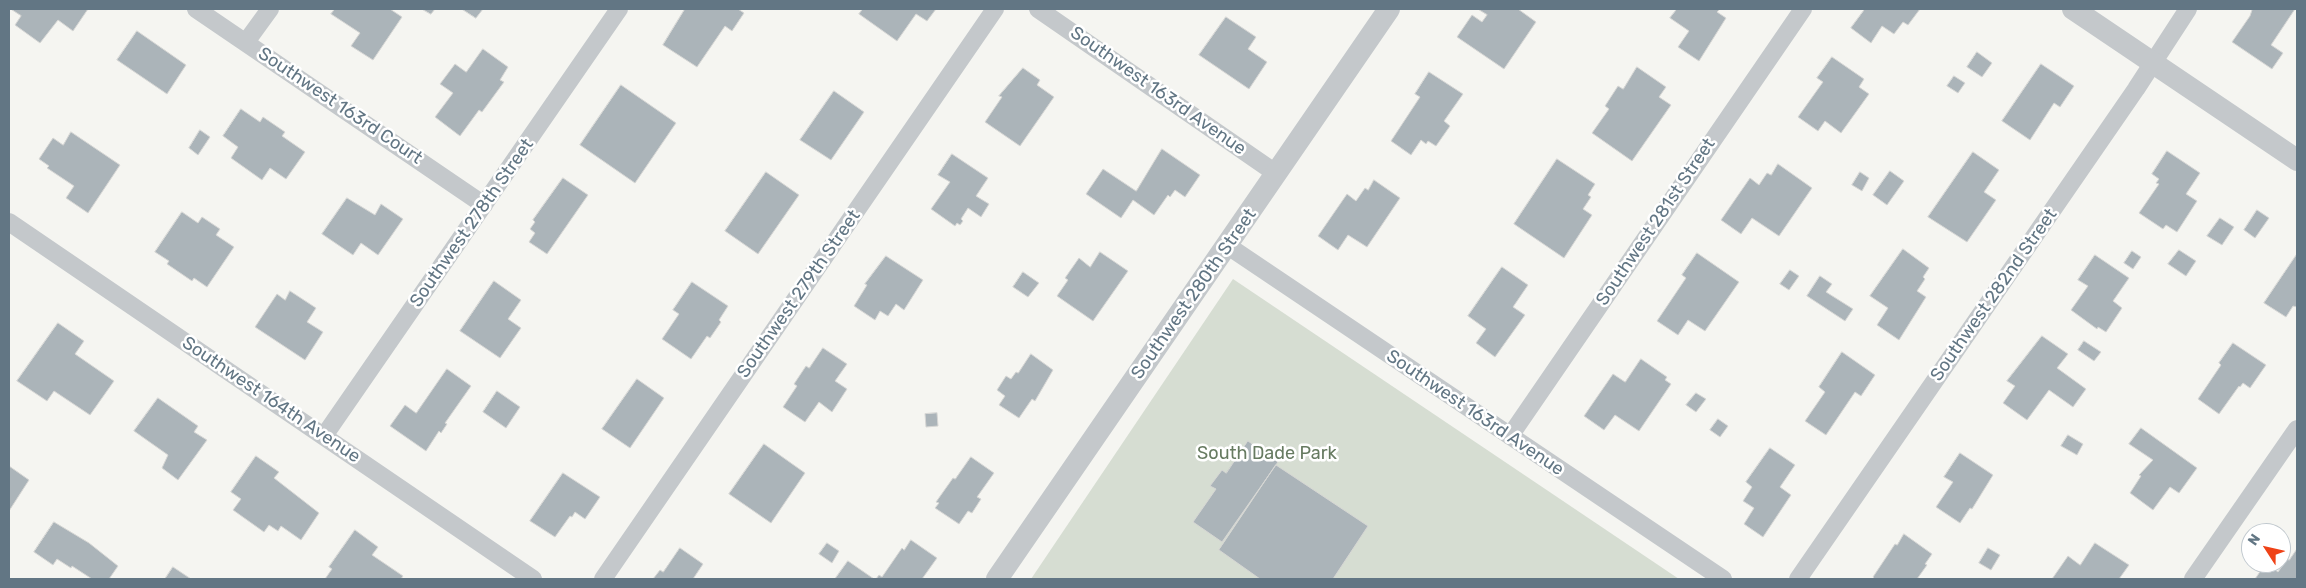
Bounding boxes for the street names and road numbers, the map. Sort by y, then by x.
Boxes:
street label: Southwest 163rd Avenue [1066,22,1250,160]
street label: Southwest 163rd Court [254,43,426,169]
street label: Southwest 281st Street [1592,134,1720,310]
street label: Southwest 278th Street [406,135,538,311]
street label: Southwest 280th Street [1127,205,1261,383]
street label: Southwest 282nd Street [1926,205,2062,385]
street label: Southwest 279th Street [733,206,865,382]
street label: Southwest 164th Avenue [178,332,364,468]
street label: Southwest 163rd Avenue [1382,346,1568,480]

